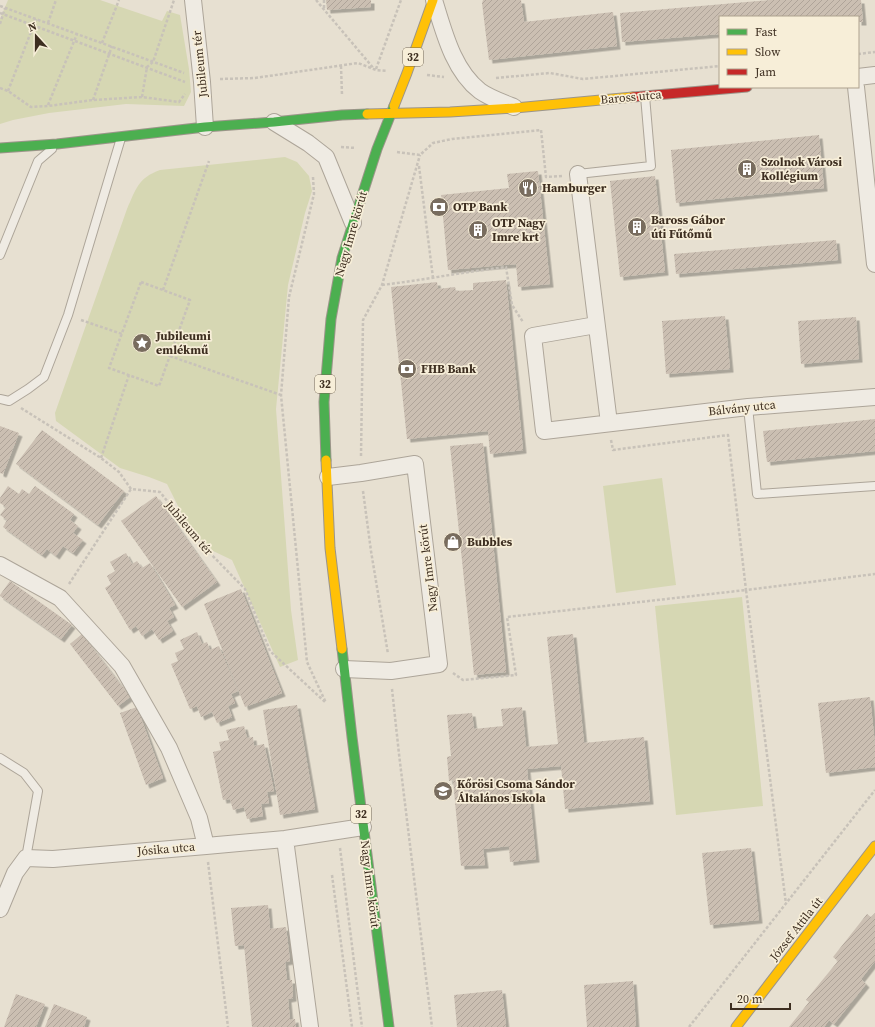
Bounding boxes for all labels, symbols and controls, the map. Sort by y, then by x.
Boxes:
north arrow [16,16,56,56]
legend [719,16,859,88]
text: N [26,19,39,36]
text: Fast [755,24,777,40]
street label: Jubileum tér [189,30,212,99]
text: Slow [755,44,781,60]
road number: 32 [403,48,423,66]
text: Jam [754,64,776,80]
street label: Baross utca [600,86,663,108]
place label: Szolnok Városi Kollégium [761,154,842,184]
building icon: Szolnok Városi Kollégium [736,158,758,180]
restaurant icon: Hamburger [517,177,539,199]
place label: Hamburger [542,180,607,196]
street label: Nagy Imre körút [331,189,371,278]
bank icon: OTP Bank [428,196,450,218]
place label: OTP Bank [453,199,508,215]
place label: Baross Gábor úti Fűtőmű [651,212,725,242]
place label: OTP Nagy Imre krt [492,215,546,245]
building icon: Baross Gábor úti Fűtőmű [626,216,648,238]
building icon: OTP Nagy Imre krt [467,219,489,241]
place label: Jubileumi emlékmű [155,328,211,358]
place icon: Jubileumi emlékmű [131,332,153,354]
bank icon: FHB Bank [396,358,418,380]
place label: FHB Bank [421,361,477,377]
road number: 32 [315,375,335,393]
street label: Bálvány utca [707,396,777,419]
street label: Jubileum tér [161,496,217,559]
street label: Nagy Imre körút [415,523,441,613]
shop icon: Bubbles [442,531,464,553]
place label: Bubbles [467,534,513,550]
place label: Kőrösi Csoma Sándor Általános Iskola [457,776,575,806]
school or university icon: Kőrösi Csoma Sándor Általános Iskola [432,780,454,802]
road number: 32 [351,805,371,823]
street label: Jósika utca [135,838,196,860]
street label: Nagy Imre körút [357,839,383,929]
street label: József Attila út [765,894,826,965]
scale bar [731,985,790,1011]
text: 20 m [737,991,763,1007]

